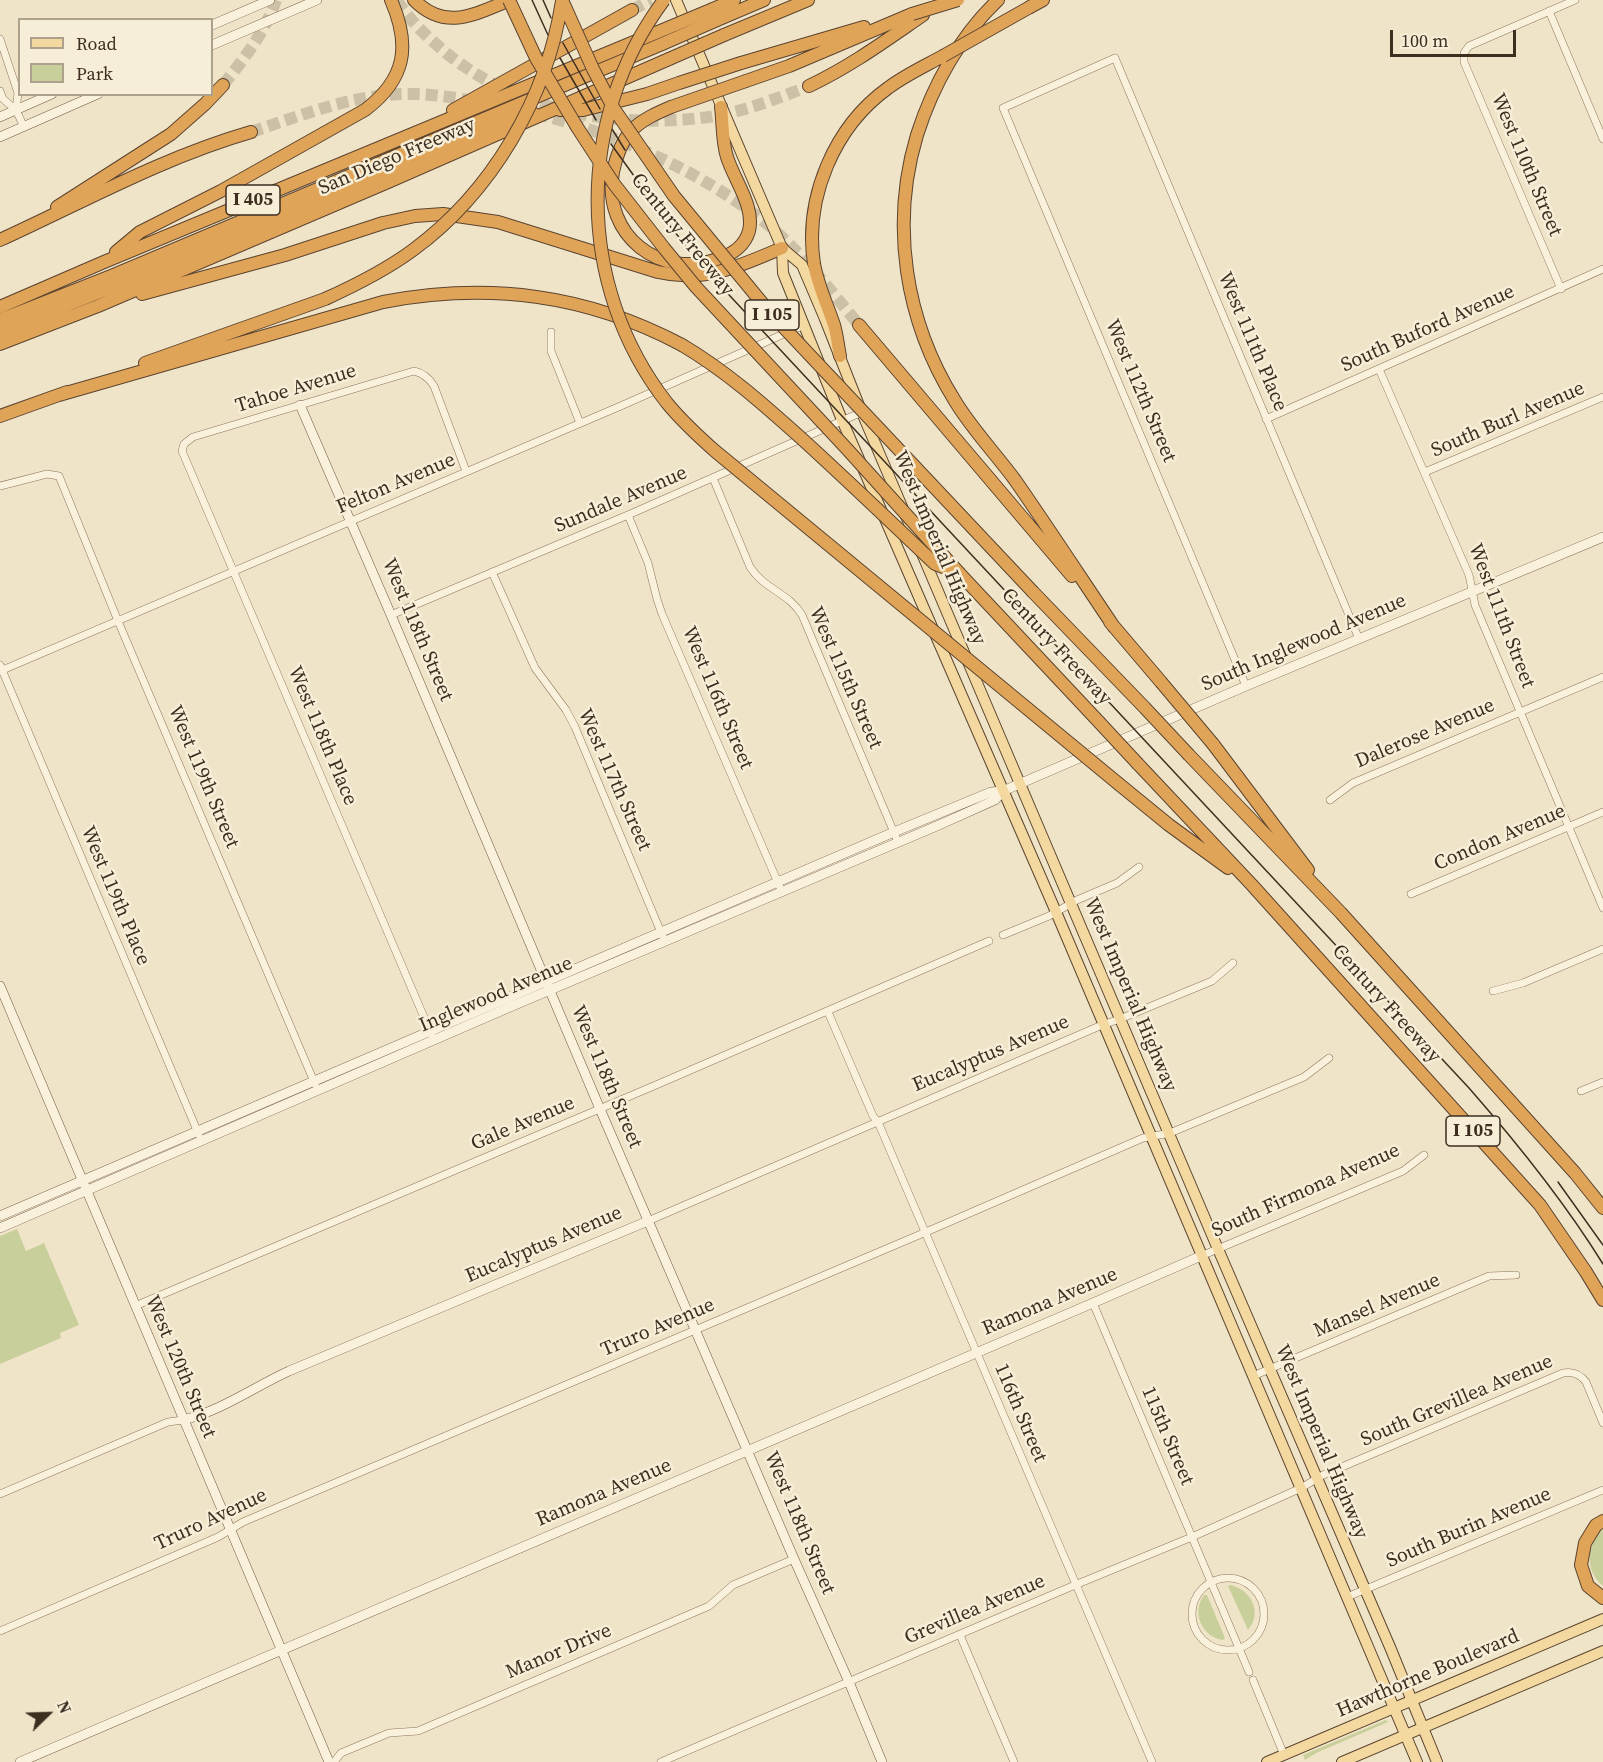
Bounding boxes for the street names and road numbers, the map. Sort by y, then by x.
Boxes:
street label: West 110th Street [1485,90,1567,240]
street label: San Diego Freeway [315,113,479,201]
street label: Century Freeway [625,169,739,301]
road number: I 405 [226,185,280,215]
street label: West 111th Place [1212,269,1292,415]
street label: South Buford Avenue [1338,280,1518,378]
road number: I 105 [745,300,799,330]
street label: West 112th Street [1099,316,1181,466]
street label: Tahoe Avenue [233,359,359,419]
street label: South Burl Avenue [1428,377,1588,463]
street label: West Imperial Highway [887,447,991,649]
street label: Felton Avenue [333,448,459,520]
street label: Sundale Avenue [551,461,691,539]
street label: West 111th Street [1462,540,1540,692]
street label: West 118th Street [376,555,458,705]
street label: Century Freeway [996,583,1116,711]
street label: South Inglewood Avenue [1198,589,1410,697]
street label: West 115th Street [803,603,887,753]
street label: West 116th Street [676,623,758,773]
street label: West 118th Place [282,663,362,809]
street label: Dalerose Avenue [1352,694,1498,774]
street label: West 119th Street [162,702,244,852]
street label: West 117th Street [572,705,656,855]
street label: Condon Avenue [1431,800,1569,876]
street label: West 119th Place [75,823,155,969]
street label: West Imperial Highway [1078,894,1182,1096]
street label: Century Freeway [1326,940,1446,1068]
street label: Inglewood Avenue [416,952,576,1038]
street label: West 118th Street [565,1002,647,1152]
street label: Eucalyptus Avenue [909,1010,1073,1098]
street label: Gale Avenue [468,1091,578,1157]
road number: I 105 [1446,1116,1500,1146]
street label: South Firmona Avenue [1208,1139,1404,1243]
street label: Eucalyptus Avenue [462,1201,626,1289]
street label: Ramona Avenue [979,1263,1121,1341]
street label: Mansel Avenue [1310,1269,1444,1343]
street label: West 120th Street [139,1292,221,1442]
street label: Truro Avenue [598,1293,718,1363]
street label: West Imperial Highway [1269,1341,1373,1543]
street label: South Grevillea Avenue [1357,1350,1557,1452]
street label: 116th Street [988,1360,1052,1466]
street label: 115th Street [1135,1383,1199,1489]
street label: West 118th Street [758,1448,840,1598]
street label: Ramona Avenue [533,1454,675,1532]
street label: South Burin Avenue [1383,1482,1555,1574]
street label: Truro Avenue [151,1484,271,1556]
street label: Grevillea Avenue [901,1570,1049,1650]
street label: Manor Drive [503,1619,615,1685]
street label: Hawthorne Boulevard [1333,1625,1523,1723]

